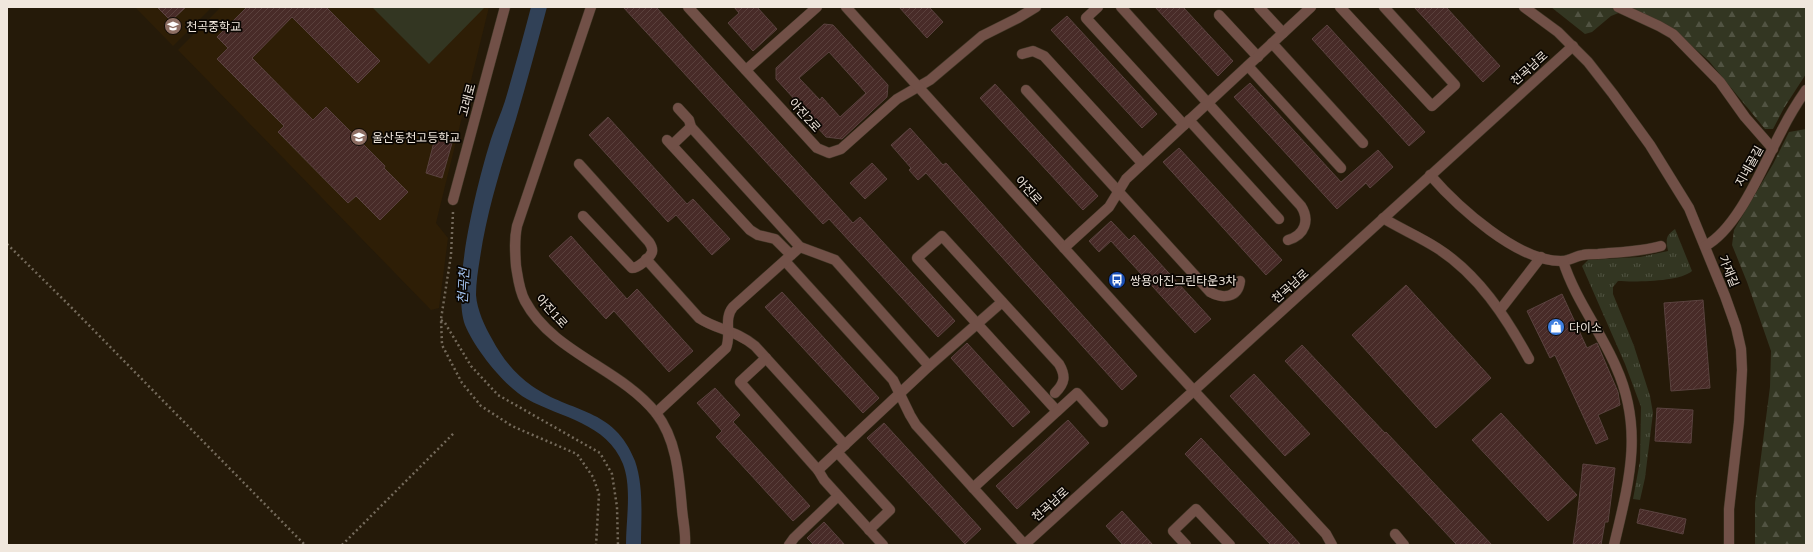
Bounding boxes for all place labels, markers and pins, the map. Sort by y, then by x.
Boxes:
school or university icon: 천곡중학교 [163,16,183,36]
place label: 천곡중학교 [186,19,241,34]
school or university icon: 울산동천고등학교 [349,127,369,147]
place label: 울산동천고등학교 [372,130,460,145]
bus stop icon: 쌍용아진그린타운3차 [1107,270,1127,290]
place label: 쌍용아진그린타운3차 [1130,273,1237,288]
shop icon: 다이소 [1546,317,1566,337]
place label: 다이소 [1569,320,1602,335]

